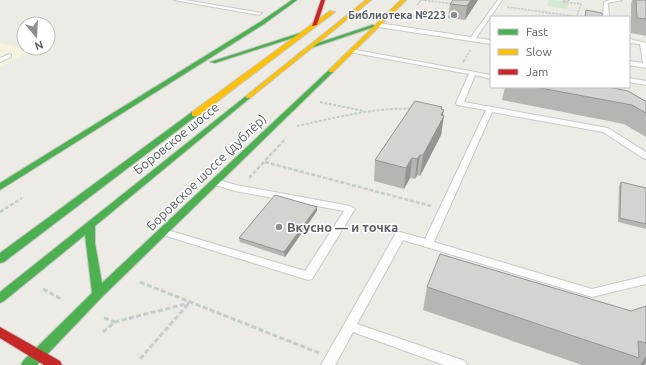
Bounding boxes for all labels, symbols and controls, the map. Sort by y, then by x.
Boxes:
place label: Библиотека №223 [348,9,446,21]
marker: Библиотека №223 [449,10,459,20]
north arrow [16,16,56,56]
legend [490,16,630,88]
text: Fast [526,25,548,38]
text: N [33,39,45,52]
text: Slow [526,45,552,58]
text: Jam [526,65,548,78]
street label: Боровское шоссе [131,99,221,177]
street label: Боровское шоссе (дублёр) [143,111,269,234]
place label: Вкусно — и точка [287,220,398,234]
marker: Вкусно — и точка [274,222,284,232]

